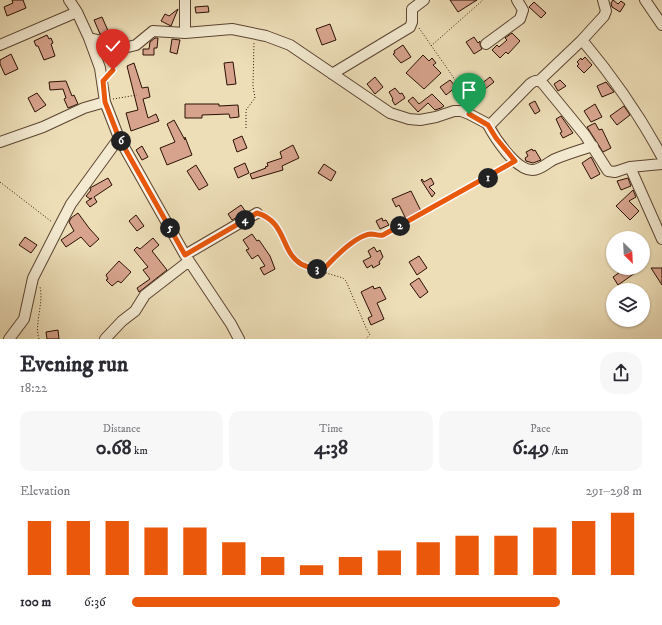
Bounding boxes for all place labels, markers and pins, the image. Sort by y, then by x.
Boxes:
pin [96,29,130,70]
pin [452,73,486,114]
pin: 6 [111,131,131,151]
pin: 1 [478,168,498,188]
pin: 4 [235,210,255,230]
pin: 2 [390,216,410,236]
pin: 5 [160,218,180,238]
pin: 3 [307,259,327,279]

